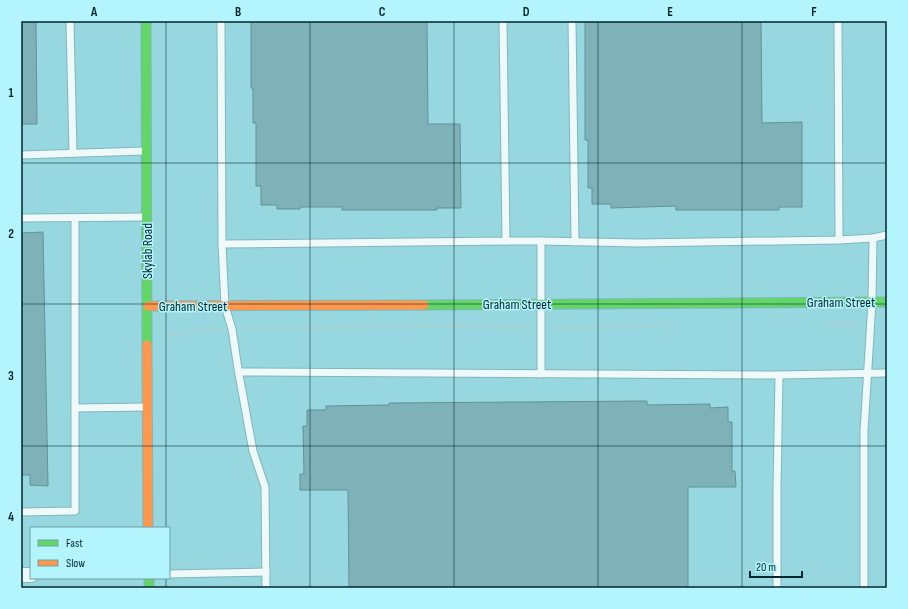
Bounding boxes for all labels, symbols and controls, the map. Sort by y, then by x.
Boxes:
text: A [90,4,98,20]
text: B [235,4,241,20]
text: C [379,4,386,20]
text: D [523,4,530,20]
text: E [667,4,673,20]
text: F [811,4,817,20]
text: 1 [8,85,14,101]
street label: Skylab Road [139,223,156,279]
text: 2 [8,226,14,242]
street label: Graham Street [807,294,875,311]
street label: Graham Street [483,296,551,313]
street label: Graham Street [159,298,227,315]
text: 3 [8,368,14,384]
text: 4 [8,509,14,525]
legend [30,527,170,579]
text: Fast [66,536,83,551]
scale bar [750,553,802,579]
text: Slow [66,556,85,571]
text: 20 m [756,560,776,575]

